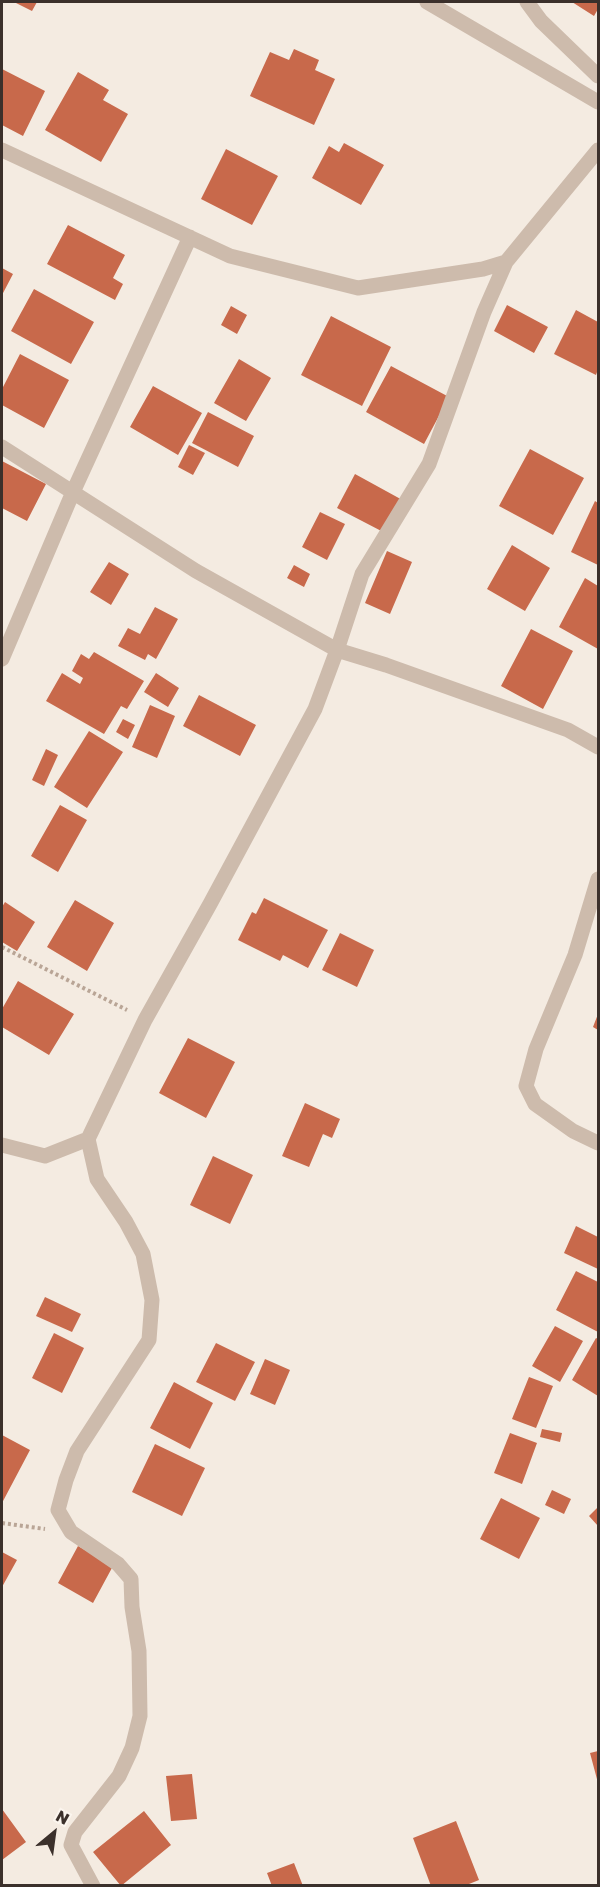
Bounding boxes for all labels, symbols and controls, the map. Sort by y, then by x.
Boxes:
north arrow [24,1803,84,1863]
text: N [53,1806,73,1829]

